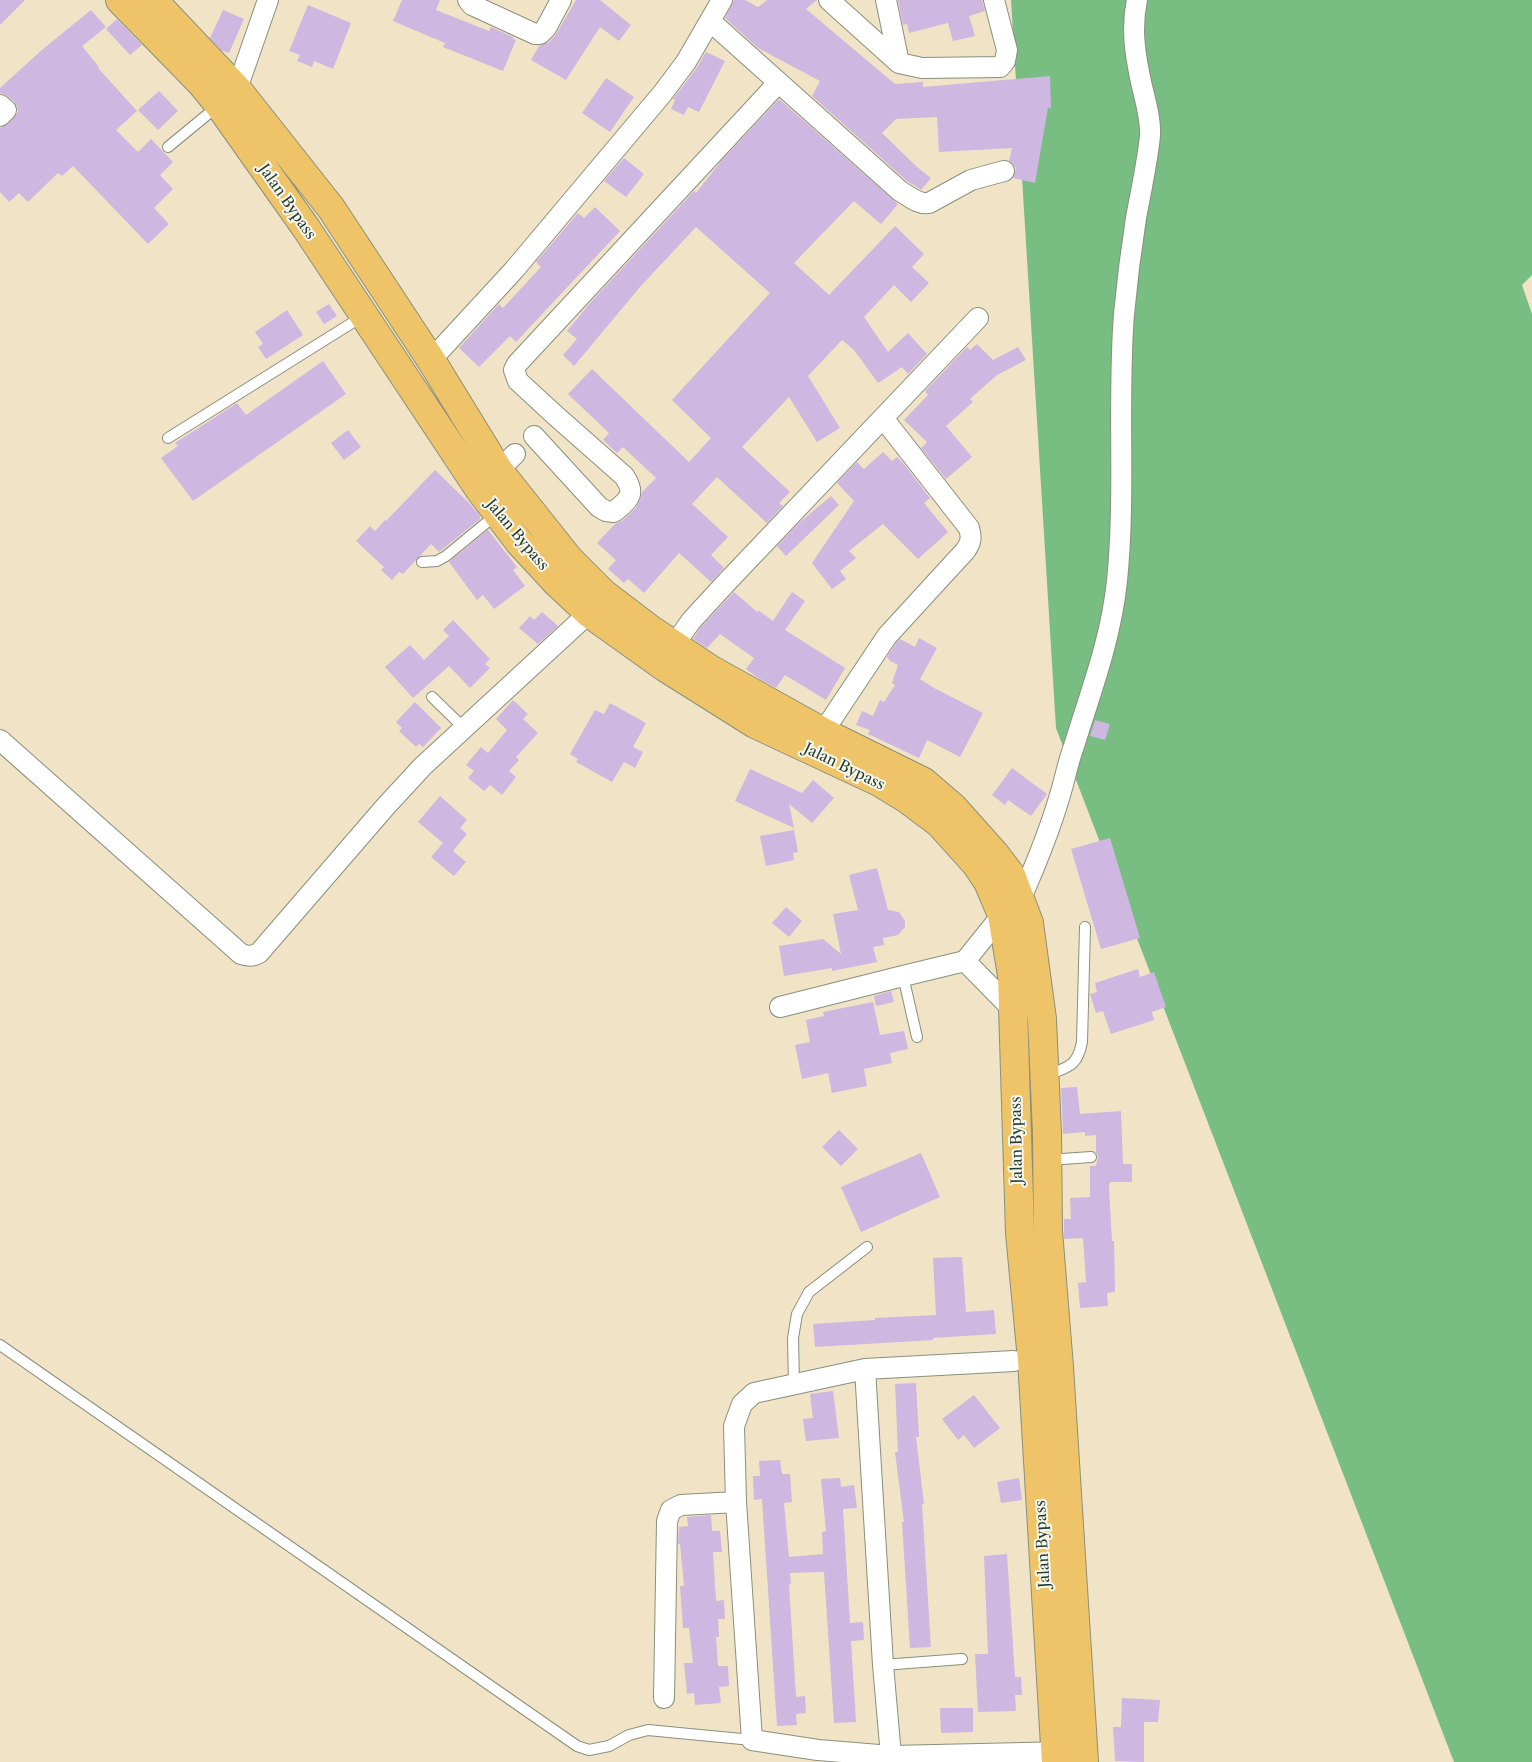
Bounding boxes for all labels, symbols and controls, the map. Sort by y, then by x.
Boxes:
street label: Jalan Bypass [254,161,320,243]
street label: Jalan Bypass [482,496,552,574]
street label: Jalan Bypass [801,740,887,794]
street label: Jalan Bypass [1007,1096,1027,1184]
street label: Jalan Bypass [1032,1500,1054,1588]

